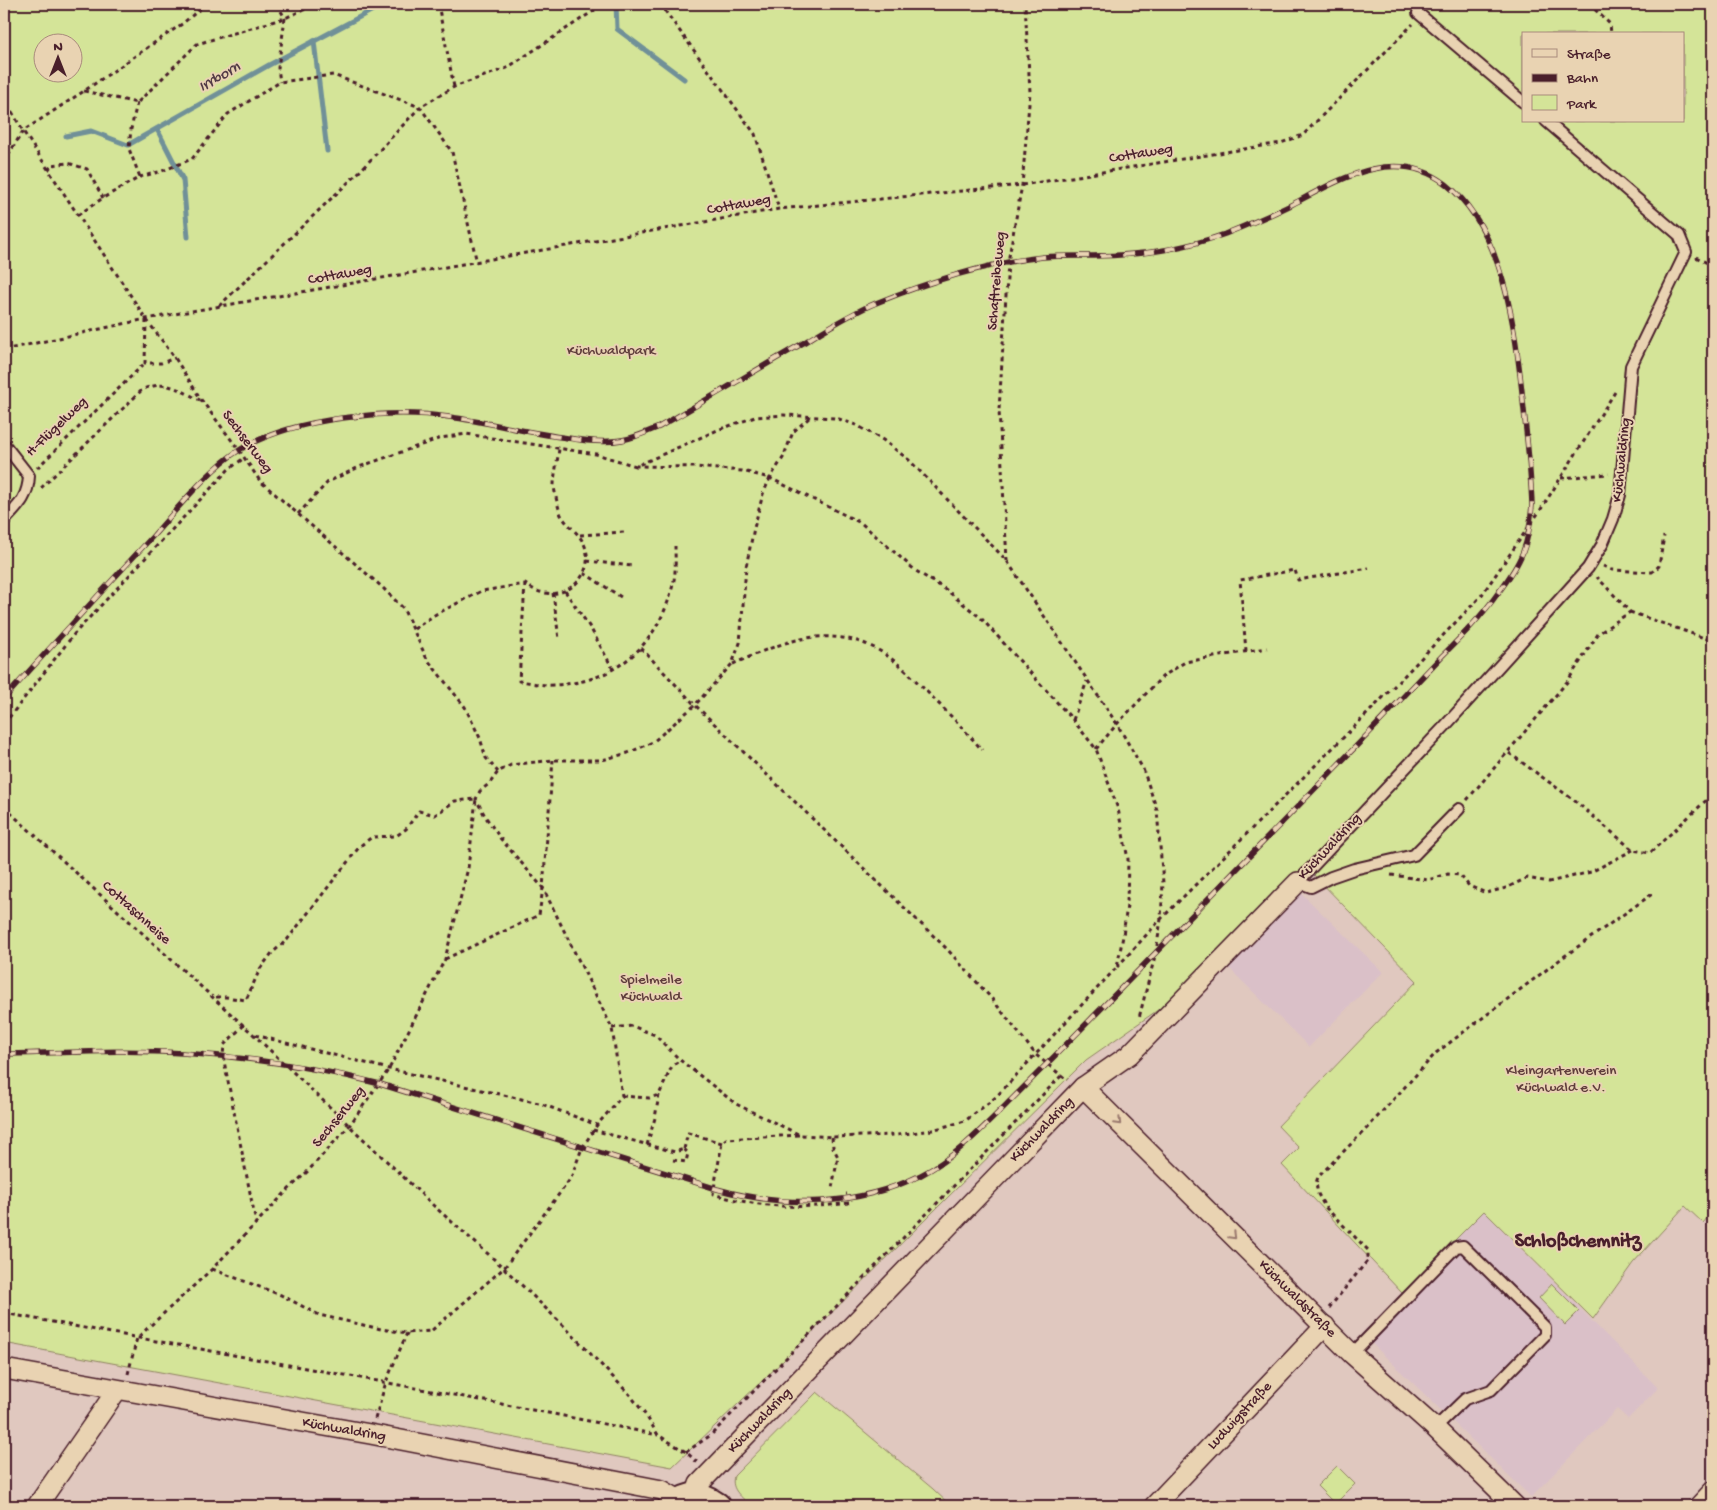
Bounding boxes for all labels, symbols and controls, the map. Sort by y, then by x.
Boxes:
north arrow [32,32,82,82]
legend [1522,32,1684,122]
text: N [53,39,63,56]
text: Straße [1567,46,1611,64]
water label: Irrborn [196,58,245,98]
text: Bahn [1566,70,1598,88]
text: Park [1566,96,1597,114]
street label: Cottaweg [1108,140,1174,168]
street label: Cottaweg [706,191,772,219]
street label: Schaftreibeweg [984,231,1010,331]
street label: Cottaweg [307,261,373,289]
park label: Küchwaldpark [567,342,656,360]
street label: H-Flügelweg [22,393,92,461]
street label: Sechserweg [217,407,277,477]
street label: Küchwaldring [1609,417,1635,503]
street label: Küchwaldring [1295,810,1365,884]
street label: Cottaschneise [98,877,174,949]
park label: Spielmeile Küchwald [620,971,682,1006]
park label: Kleingartenverein Küchwald e.V. [1506,1062,1616,1097]
street label: Sechserweg [309,1082,369,1152]
street label: Küchwaldring [1006,1093,1078,1167]
one-way arrow [1112,1116,1121,1125]
one-way arrow [1228,1230,1237,1239]
district label: Schloßchemnitz [1515,1231,1643,1254]
street label: Küchwaldstraße [1254,1256,1340,1342]
street label: Ludwigstraße [1204,1378,1276,1454]
street label: Küchwaldring [724,1384,796,1458]
street label: Küchwaldring [301,1414,387,1446]

